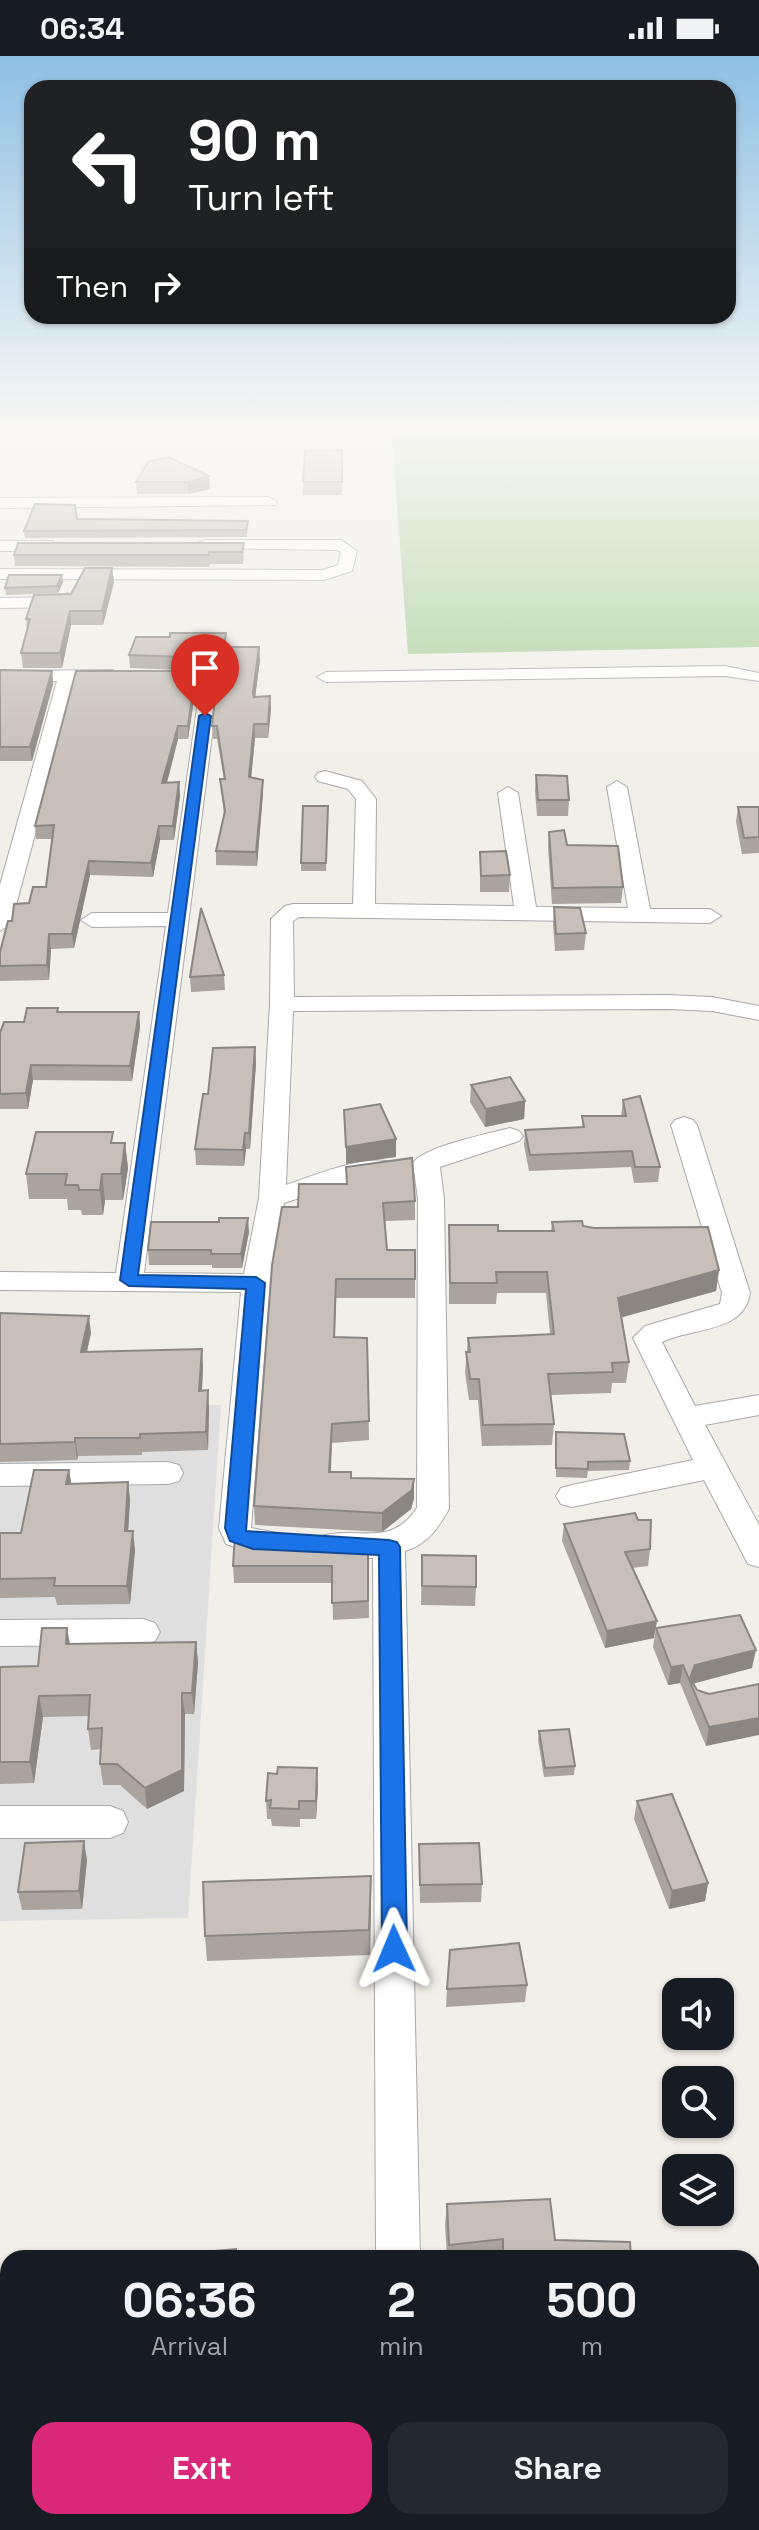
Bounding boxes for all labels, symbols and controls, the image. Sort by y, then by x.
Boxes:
text: 06:34 [40,9,124,48]
text: 90 m [188,105,321,176]
icon: left [56,112,160,216]
text: Turn left [188,175,335,221]
icon: right [144,264,188,308]
text: Then [56,267,128,306]
pin [171,634,239,716]
icon: arrive [183,646,227,690]
position arrow [352,1907,436,1991]
map controls [662,1978,734,2226]
button: sound [662,1978,734,2050]
button: search [662,2066,734,2138]
button: layers [662,2154,734,2226]
text: 06:36 [123,2270,257,2331]
text: 2 [387,2270,416,2331]
text: 500 [546,2270,637,2331]
text: Arrival [151,2329,228,2363]
text: min [379,2329,424,2363]
text: m [581,2329,603,2363]
button: Exit [32,2422,372,2514]
button: Share [388,2422,728,2514]

